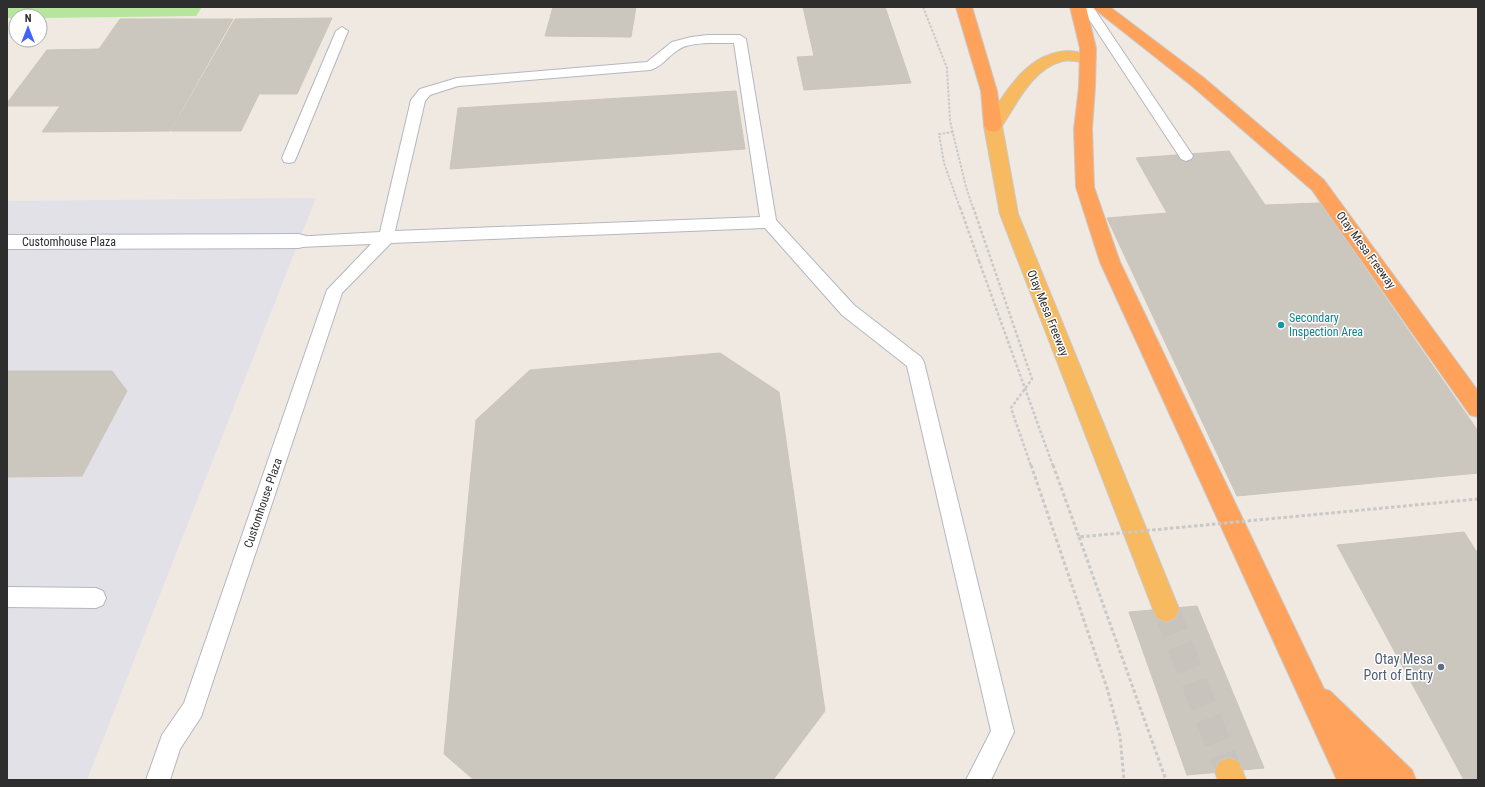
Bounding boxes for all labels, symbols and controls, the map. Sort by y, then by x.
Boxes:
north arrow [8,8,48,48]
text: N [25,12,32,25]
street label: Otay Mesa Freeway [1333,209,1399,291]
street label: Customhouse Plaza [22,235,116,249]
street label: Otay Mesa Freeway [1024,268,1072,358]
place label: Secondary Inspection Area [1289,311,1363,339]
marker: Secondary Inspection Area [1276,320,1286,330]
street label: Customhouse Plaza [241,456,285,550]
place label: Otay Mesa Port of Entry [1364,651,1433,683]
marker: Otay Mesa Port of Entry [1436,662,1446,672]

